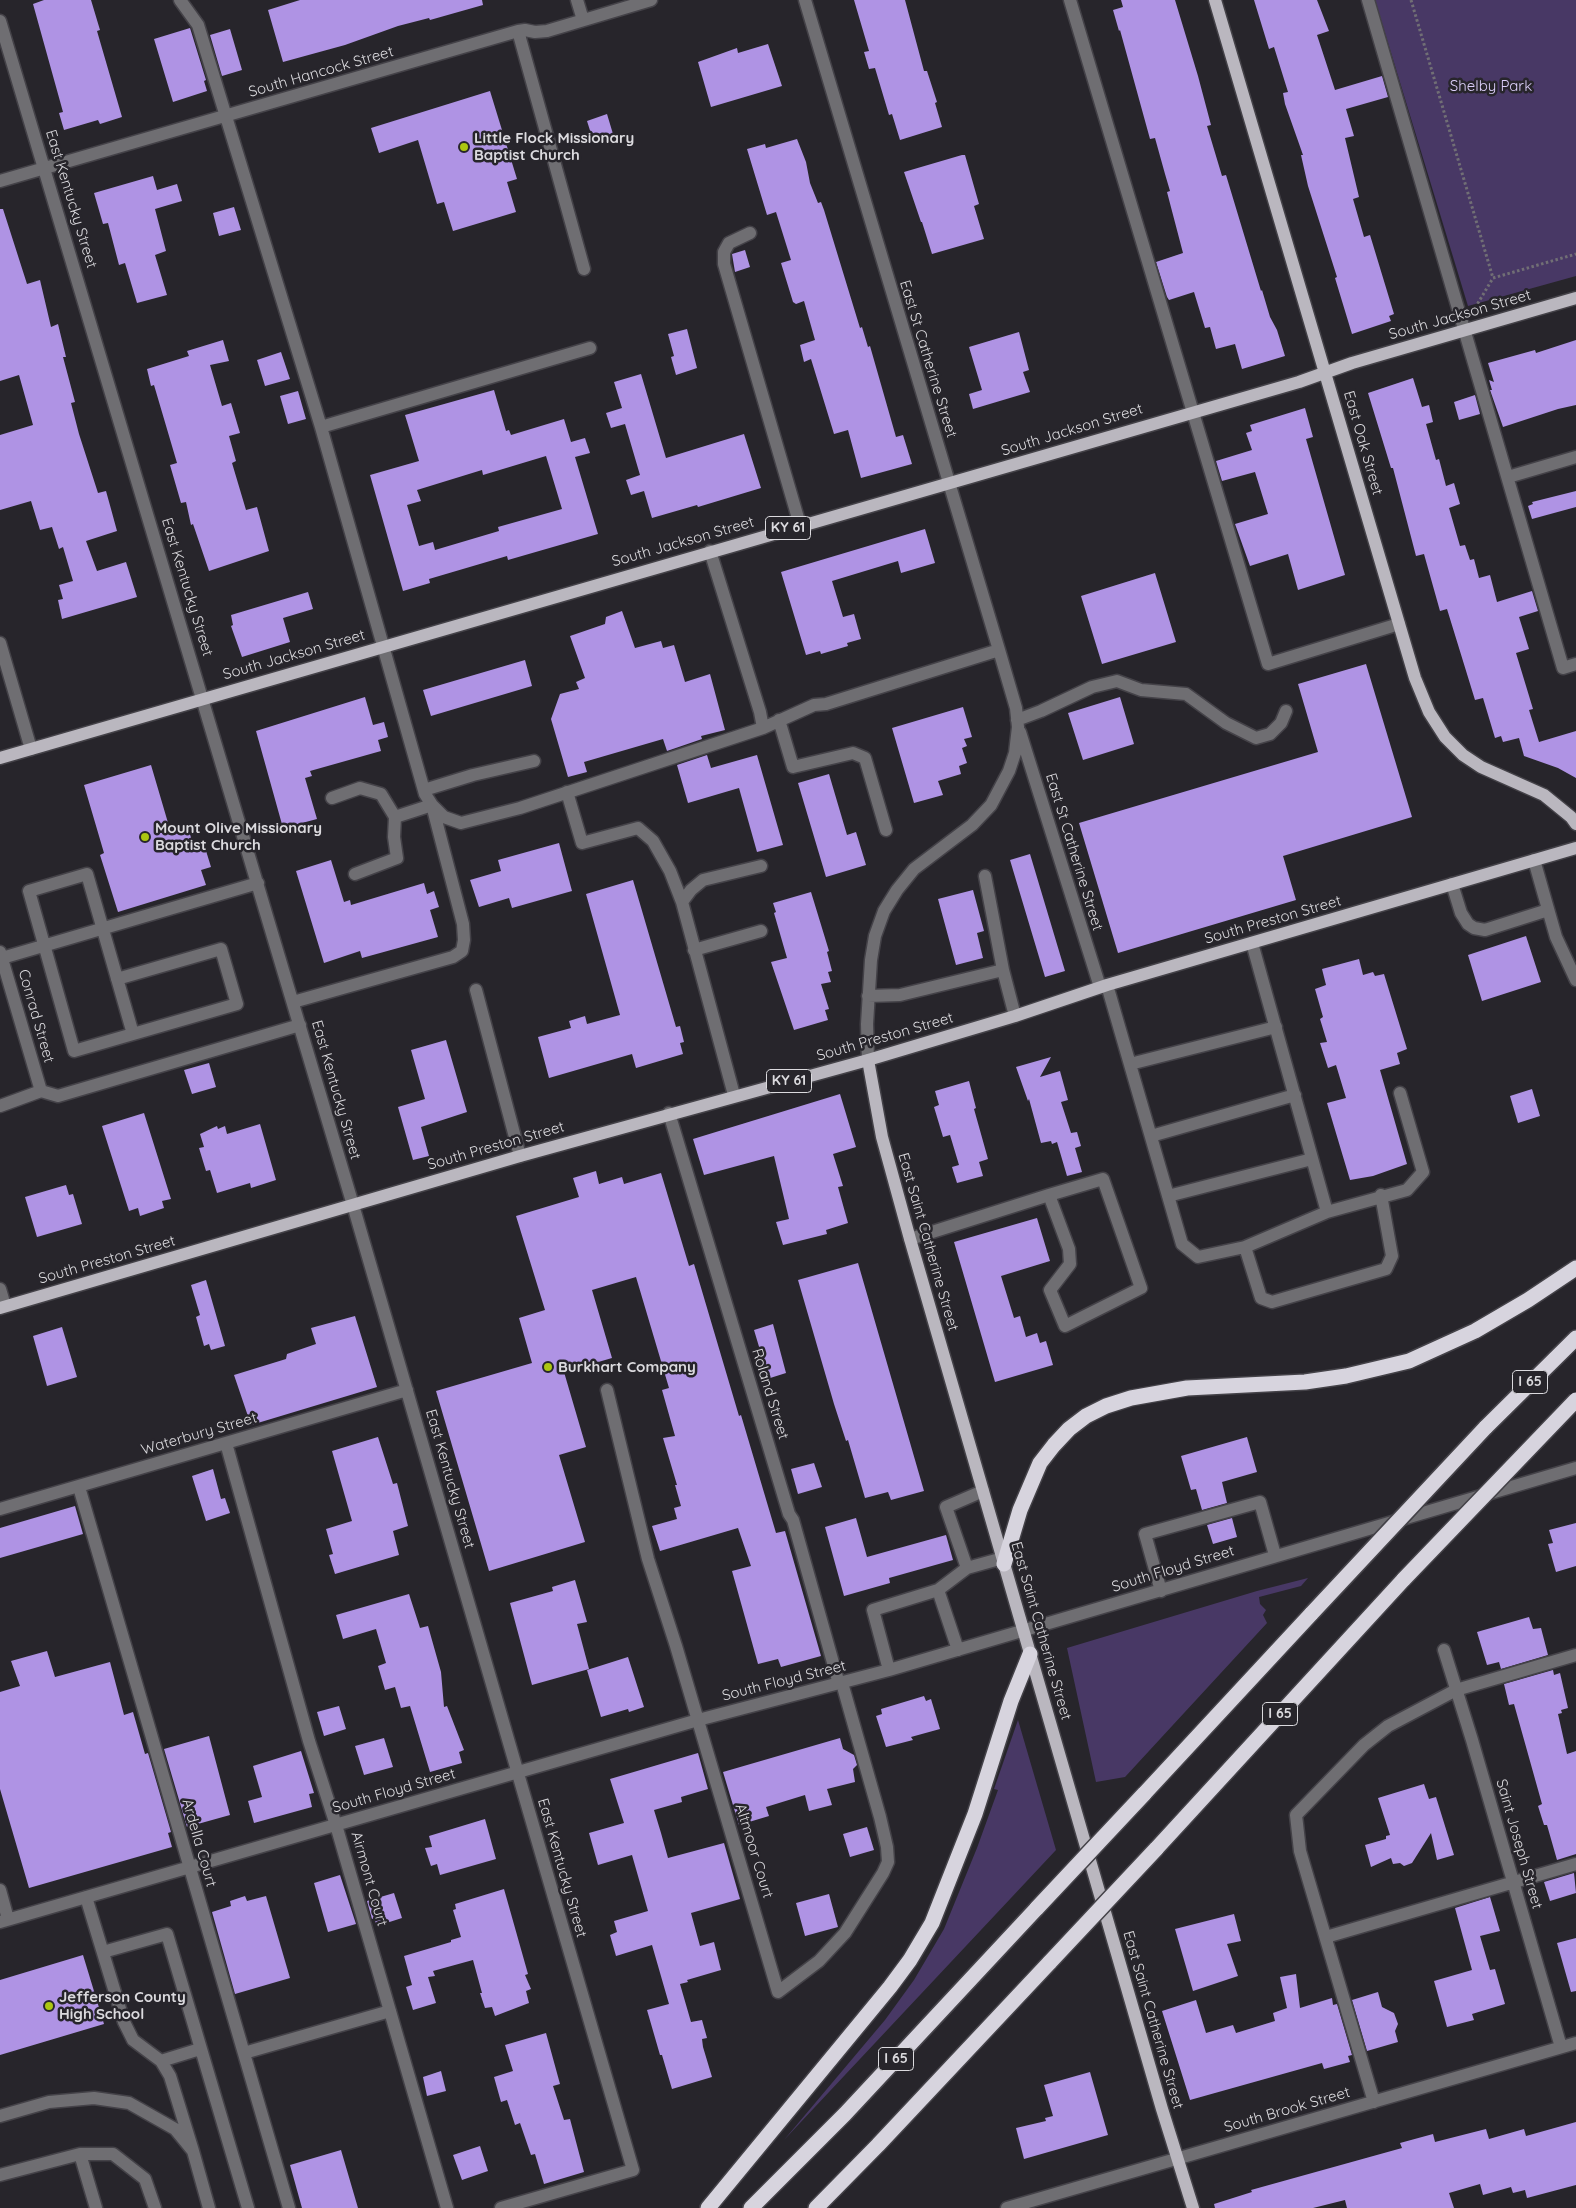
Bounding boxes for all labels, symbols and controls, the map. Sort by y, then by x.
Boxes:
street label: South Hancock Street [246,43,396,101]
park label: Shelby Park [1450,77,1532,95]
street label: East Kentucky Street [41,128,101,270]
place label: Little Flock Missionary Baptist Church [474,129,634,164]
marker: Little Flock Missionary Baptist Church [458,141,470,153]
street label: East St Catherine Street [895,278,961,440]
street label: South Jackson Street [1387,286,1533,344]
street label: East Oak Street [1340,389,1386,497]
street label: South Jackson Street [999,400,1145,460]
street label: South Jackson Street [610,513,756,571]
street label: East Kentucky Street [157,516,217,658]
road number: KY 61 [766,516,810,540]
street label: South Jackson Street [221,626,367,684]
street label: East St Catherine Street [1041,771,1107,933]
place label: Mount Olive Missionary Baptist Church [155,819,322,854]
marker: Mount Olive Missionary Baptist Church [139,831,151,843]
street label: South Preston Street [1203,892,1343,948]
street label: Conrad Street [14,967,58,1065]
street label: South Preston Street [815,1009,955,1065]
street label: East Kentucky Street [308,1018,364,1162]
road number: KY 61 [766,1070,812,1092]
street label: South Preston Street [426,1118,566,1174]
street label: East Saint Catherine Street [894,1151,962,1333]
street label: South Preston Street [37,1232,177,1288]
street label: Roland Street [748,1346,792,1442]
place label: Burkhart Company [558,1358,696,1376]
marker: Burkhart Company [542,1361,554,1373]
road number: I 65 [1512,1370,1548,1394]
street label: East Kentucky Street [422,1407,478,1551]
street label: Waterbury Street [139,1409,259,1459]
street label: East Saint Catherine Street [1007,1540,1075,1722]
street label: South Floyd Street [1110,1542,1236,1596]
street label: South Floyd Street [720,1657,848,1705]
road number: I 65 [1262,1702,1298,1726]
street label: South Floyd Street [330,1765,458,1817]
street label: Saint Joseph Street [1492,1777,1546,1911]
street label: East Kentucky Street [534,1796,590,1940]
street label: Ardella Court [178,1797,220,1889]
street label: Altmoor Court [731,1801,777,1901]
street label: Airmont Court [347,1830,391,1928]
street label: East Saint Catherine Street [1119,1929,1187,2111]
place label: Jefferson County High School [59,1988,186,2023]
marker: Jefferson County High School [43,2000,55,2012]
road number: I 65 [878,2048,914,2070]
street label: South Brook Street [1222,2083,1352,2137]

